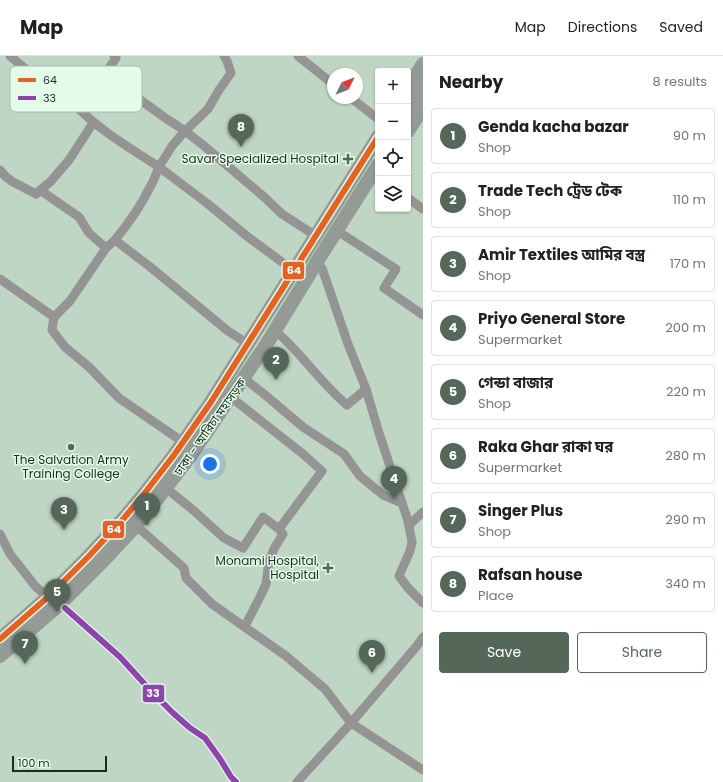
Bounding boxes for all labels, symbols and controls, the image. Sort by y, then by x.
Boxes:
text: Map [20,14,63,41]
text: Map [515,17,546,37]
text: Directions [568,17,637,37]
text: Saved [659,17,703,37]
legend [10,66,142,112]
north arrow [327,68,363,104]
map controls [375,68,411,212]
button: + [375,68,411,104]
text: Nearby [439,70,503,94]
text: 64 [43,72,57,88]
text: 8 results [653,72,707,91]
text: 33 [43,90,56,106]
button: − [375,104,411,140]
pin: 8 [228,114,254,147]
text: Genda kacha bazar [478,116,629,137]
text: 1 [451,126,455,145]
text: 90 m [673,126,706,145]
text: Shop [478,138,511,157]
button: locate [375,140,411,176]
place label: Savar Specialized Hospital [182,150,339,167]
marker: Savar Specialized Hospital [342,153,354,165]
button: layers [375,176,411,212]
text: Trade Tech ট্রেড টেক [478,180,622,201]
text: 2 [449,190,457,209]
text: 110 m [673,190,706,209]
text: Shop [478,202,511,221]
text: Amir Textiles আমির বস্ত্র [478,244,645,265]
text: 3 [449,254,457,273]
text: 170 m [670,254,706,273]
line badge: 64 [282,261,305,280]
text: 64 [287,262,302,278]
text: Shop [478,266,511,285]
text: Priyo General Store [478,308,625,329]
text: 4 [449,318,457,337]
text: 200 m [665,318,706,337]
text: Supermarket [478,330,562,349]
pin: 2 [263,347,289,380]
text: গেন্ডা বাজার [478,372,553,393]
street label: ঢাকা - আরিচা মহাসড়ক [169,374,250,480]
text: 5 [449,382,457,401]
text: 220 m [666,382,706,401]
text: Shop [478,394,511,413]
text: Raka Ghar রাকা ঘর [478,436,613,457]
marker: The Salvation Army Training College [66,442,76,452]
text: 6 [449,446,457,465]
text: 280 m [665,446,706,465]
place label: The Salvation Army Training College [13,451,129,482]
your location [200,454,220,474]
text: Supermarket [478,458,562,477]
pin: 4 [381,466,407,499]
pin: 1 [134,493,160,526]
pin: 3 [51,497,77,530]
text: Singer Plus [478,500,563,521]
text: 7 [450,510,456,529]
text: 290 m [665,510,706,529]
line badge: 64 [102,520,125,539]
text: 64 [107,521,122,537]
text: Shop [478,522,511,541]
place label: Monami Hospital, Hospital [216,552,320,583]
marker: Monami Hospital, Hospital [322,562,334,574]
text: Rafsan house [478,564,583,585]
text: 8 [449,574,457,593]
text: 340 m [665,574,706,593]
pin: 5 [44,579,70,612]
text: Place [478,586,513,605]
pin: 7 [12,631,38,664]
button: Save [439,632,569,673]
button: Share [577,632,707,673]
pin: 6 [359,640,385,673]
line badge: 33 [142,684,165,703]
text: 33 [146,685,160,701]
scale bar [12,754,107,773]
text: 100 m [18,755,50,771]

